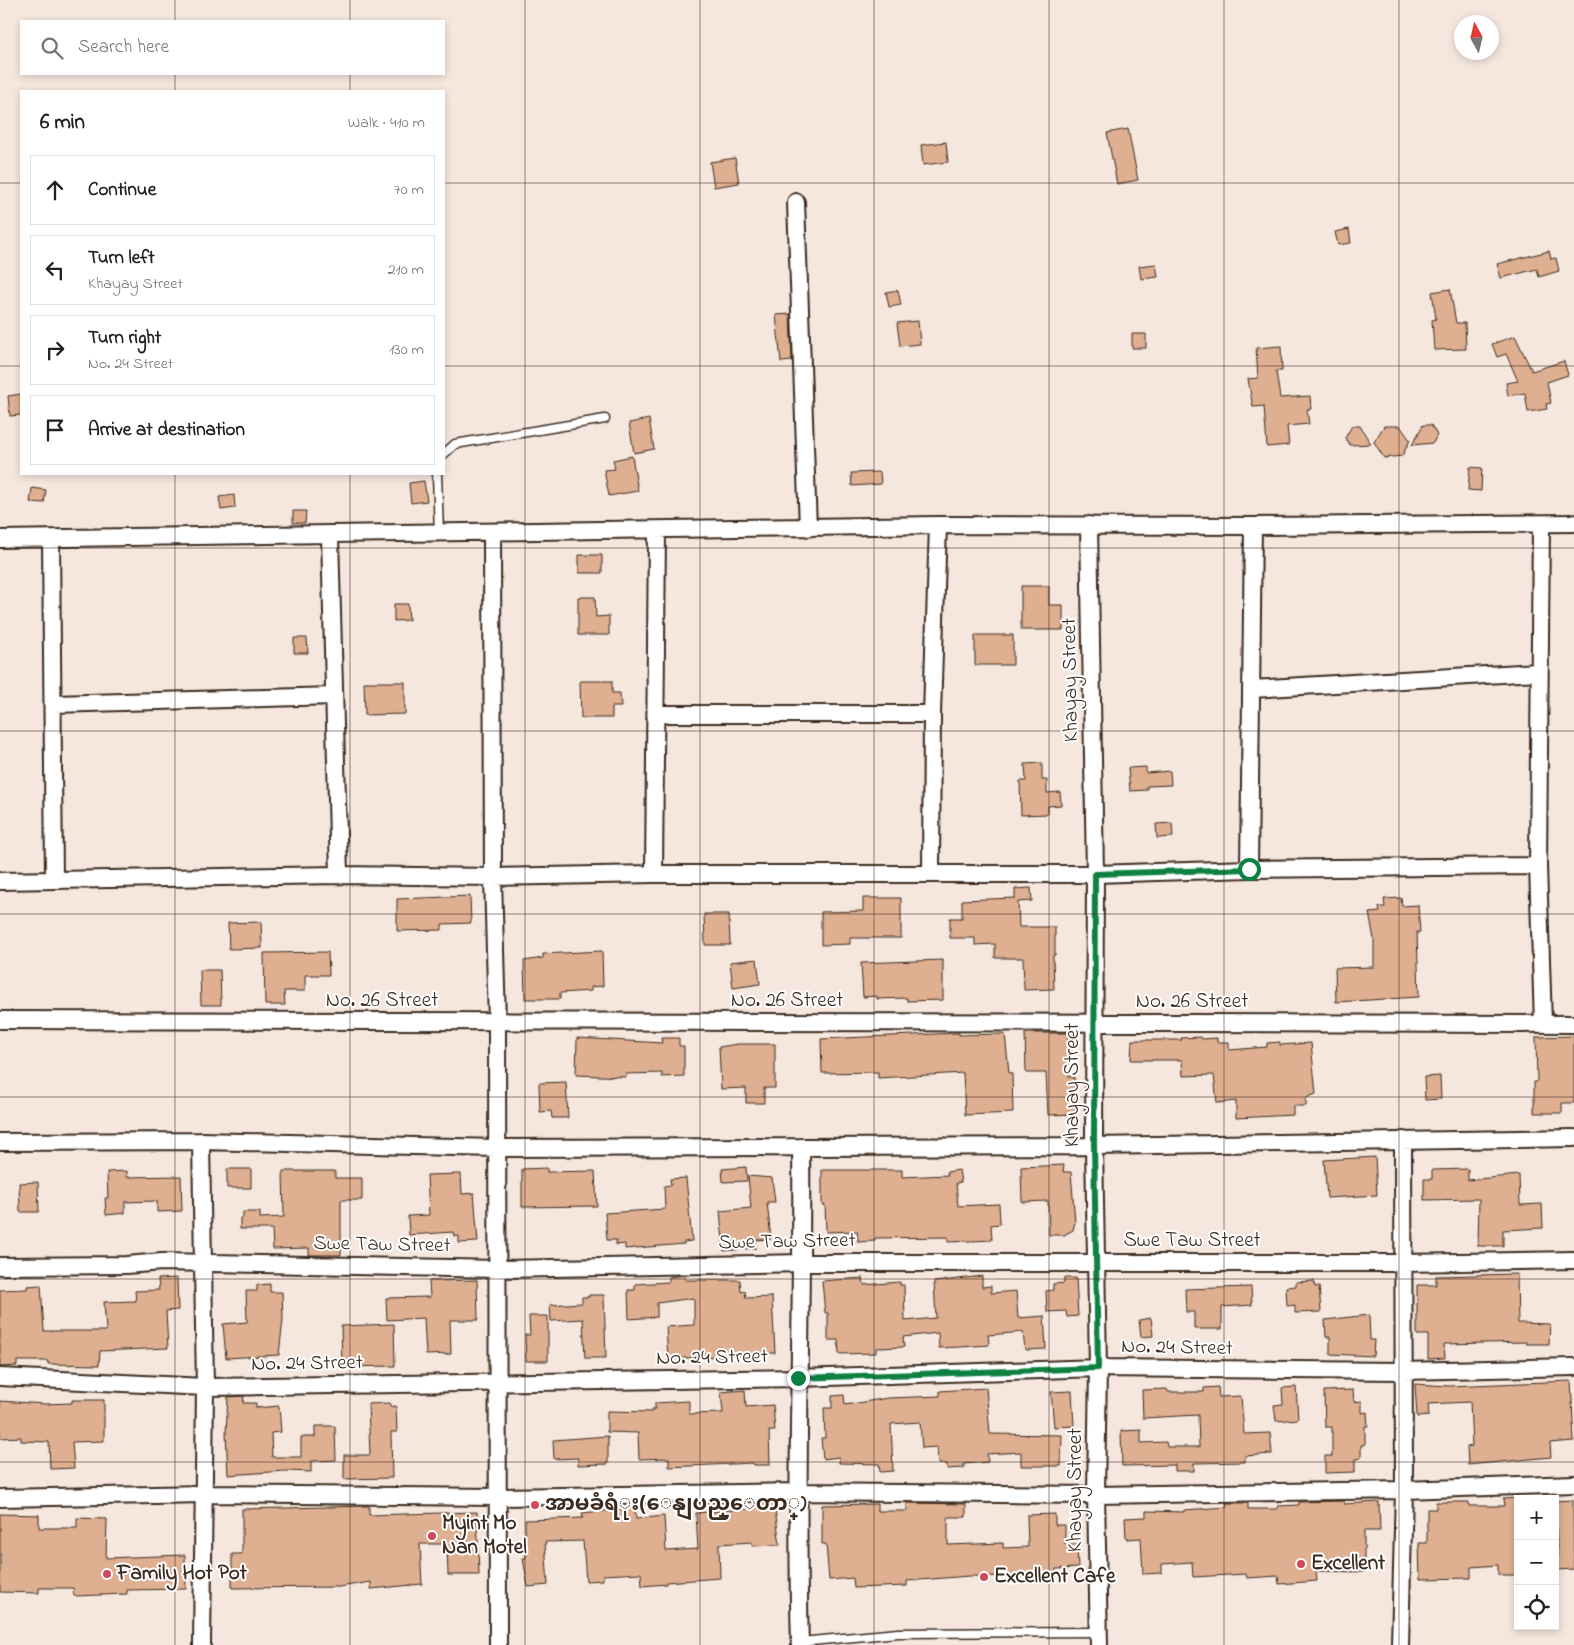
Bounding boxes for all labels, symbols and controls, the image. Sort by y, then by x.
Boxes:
north arrow [1454,15,1499,60]
search box [20,20,445,75]
icon: search [38,34,66,62]
text: Search here [78,34,169,61]
text: 6 min [40,108,85,138]
text: Walk · 410 m [348,111,425,135]
icon: ahead [41,176,69,204]
text: Continue [88,177,156,204]
text: 70 m [394,178,424,202]
text: Turn left [88,245,155,272]
icon: left [41,256,69,284]
text: 210 m [388,258,424,282]
text: Khayay Street [88,272,183,296]
text: Turn right [88,325,161,352]
icon: right [41,336,69,364]
text: 130 m [389,338,424,362]
text: No. 24 Street [88,352,173,376]
icon: arrive [41,416,69,444]
text: Arrive at destination [88,417,245,444]
street label: Khayay Street [1055,618,1089,742]
route start [1238,858,1261,881]
street label: No. 26 Street [326,986,438,1016]
street label: No. 26 Street [731,986,843,1016]
street label: No. 26 Street [1136,987,1248,1017]
street label: Khayay Street [1058,1023,1090,1147]
street label: Swe Taw Street [718,1226,856,1258]
street label: Swe Taw Street [1123,1226,1261,1256]
street label: Swe Taw Street [313,1229,451,1261]
street label: No. 24 Street [1121,1332,1233,1364]
street label: No. 24 Street [656,1342,768,1374]
street label: No. 24 Street [251,1348,363,1380]
route end [787,1367,810,1390]
street label: Khayay Street [1061,1428,1093,1552]
place label: အာမခံရံုး(ေနျပည္ေတာ္) [545,1490,807,1521]
map controls [1514,1495,1559,1630]
button: + [1514,1495,1559,1540]
marker: အာမခံရံုး(ေနျပည္ေတာ္) [529,1499,541,1511]
place label: Myint Mo Nan Motel [442,1509,527,1563]
marker: Myint Mo Nan Motel [426,1530,438,1542]
button: − [1514,1540,1559,1585]
place label: Excellent [1311,1549,1386,1579]
marker: Excellent [1295,1558,1307,1570]
place label: Family Hot Pot [116,1559,248,1591]
place label: Excellent Cafe [994,1562,1116,1592]
marker: Family Hot Pot [101,1568,113,1580]
marker: Excellent Cafe [978,1571,990,1583]
button: locate [1514,1585,1559,1630]

